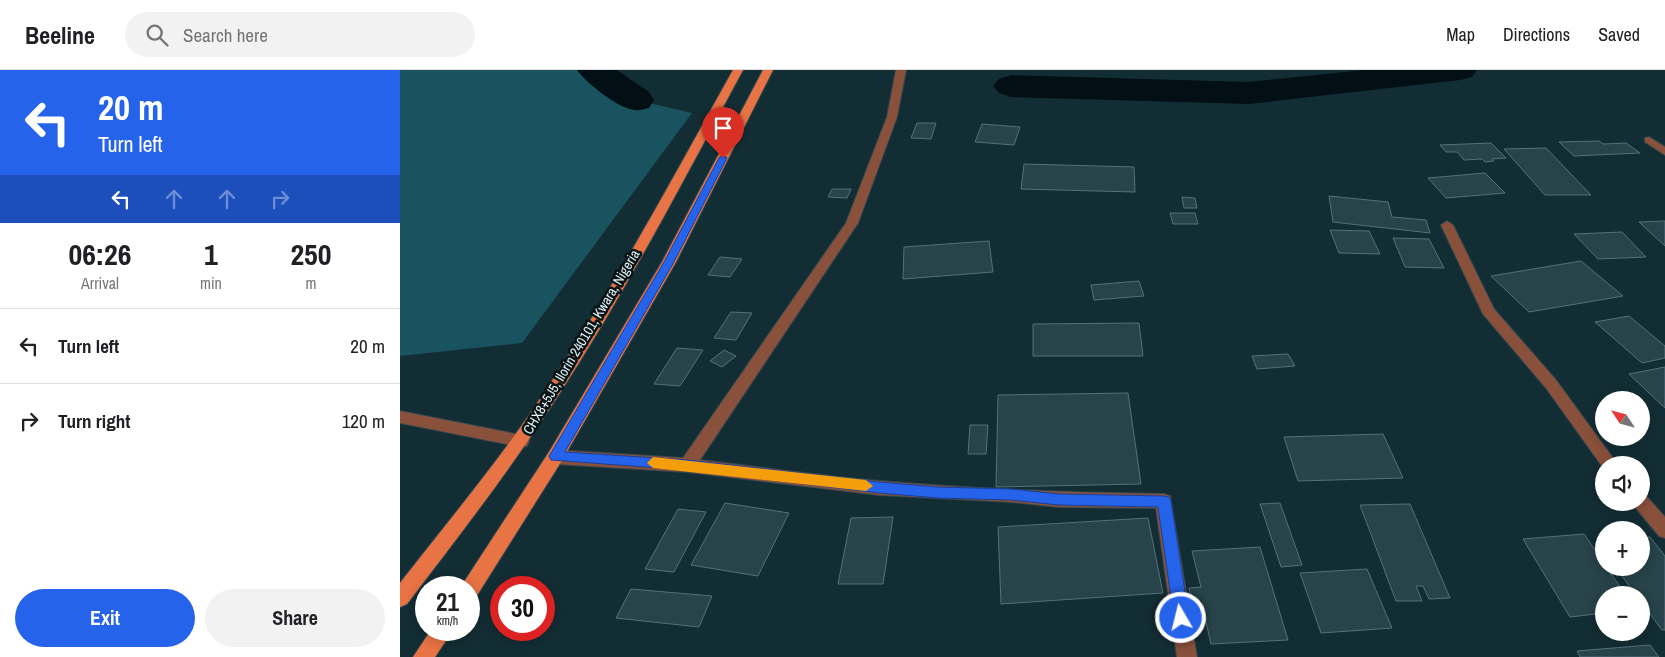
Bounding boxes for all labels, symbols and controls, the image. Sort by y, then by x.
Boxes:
search box [125,12,475,57]
text: Beeline [25,19,95,51]
icon: search [143,21,171,49]
text: Search here [183,22,268,48]
text: Map [1446,22,1475,47]
text: Directions [1503,22,1570,47]
text: Saved [1598,22,1640,47]
text: 20 m [98,84,163,131]
icon: left [15,90,80,155]
pin [702,107,744,158]
icon: arrive [709,114,737,142]
text: Turn left [98,129,163,159]
icon: left [107,185,135,213]
icon: ahead [160,185,188,213]
icon: ahead [213,185,241,213]
icon: right [266,185,294,213]
text: 06:26 [69,234,131,274]
text: 1 [204,234,218,274]
text: 250 [290,234,331,274]
street label: CHX8+5J5, Ilorin 240101, Kwara, Nigeria [519,246,644,438]
text: Arrival [81,272,119,294]
text: min [200,272,222,294]
text: m [305,272,316,294]
icon: left [15,332,43,360]
text: Turn left [58,333,119,359]
text: 20 m [350,333,385,359]
north arrow [1595,391,1650,446]
map controls [1595,391,1650,641]
icon: right [15,407,43,435]
text: Turn right [58,408,130,434]
text: 120 m [342,408,385,434]
button: sound [1595,456,1650,511]
button: + [1595,521,1650,576]
speed limit sign: 30 [490,576,555,641]
text: 21 [436,585,459,619]
button: − [1595,586,1650,641]
button: Exit [15,589,195,647]
button: Share [205,589,385,647]
position arrow [1154,591,1206,643]
text: km/h [437,613,458,629]

